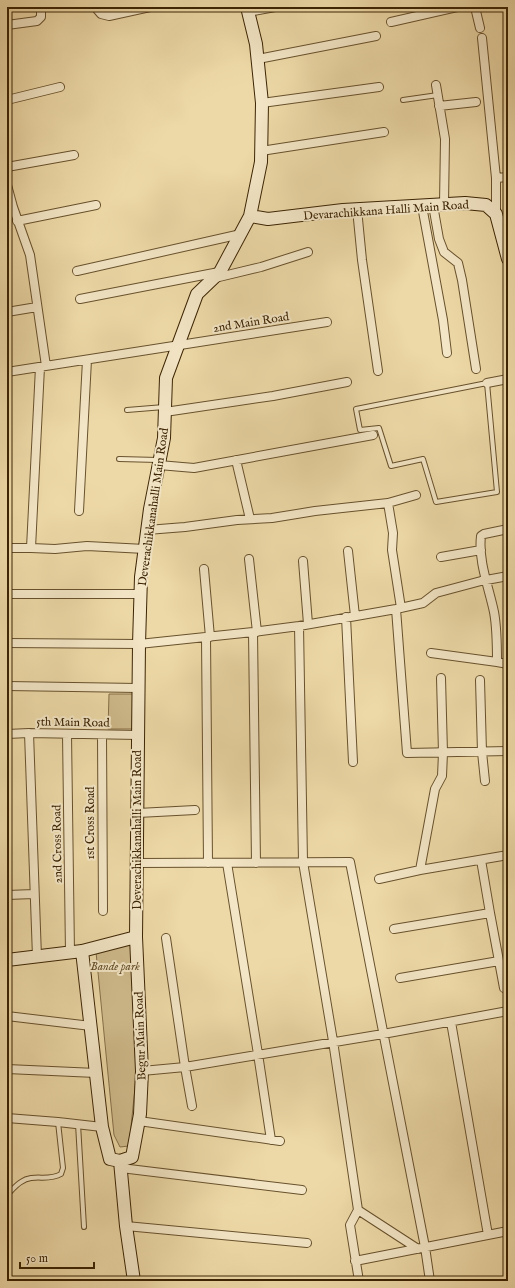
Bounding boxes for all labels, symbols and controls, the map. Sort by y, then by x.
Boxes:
street label: Devarachikkana Halli Main Road [303,197,470,224]
street label: 2nd Main Road [212,309,291,336]
street label: Deverachikkanahalli Main Road [135,426,172,587]
street label: 5th Main Road [36,714,110,731]
street label: Deverachikkanahalli Main Road [130,750,145,910]
street label: 1st Cross Road [83,786,98,860]
street label: 2nd Cross Road [49,804,66,883]
park label: Bande park [90,959,140,974]
street label: Begur Main Road [131,991,150,1081]
scale bar [20,1244,94,1270]
text: 50 m [26,1251,48,1266]

